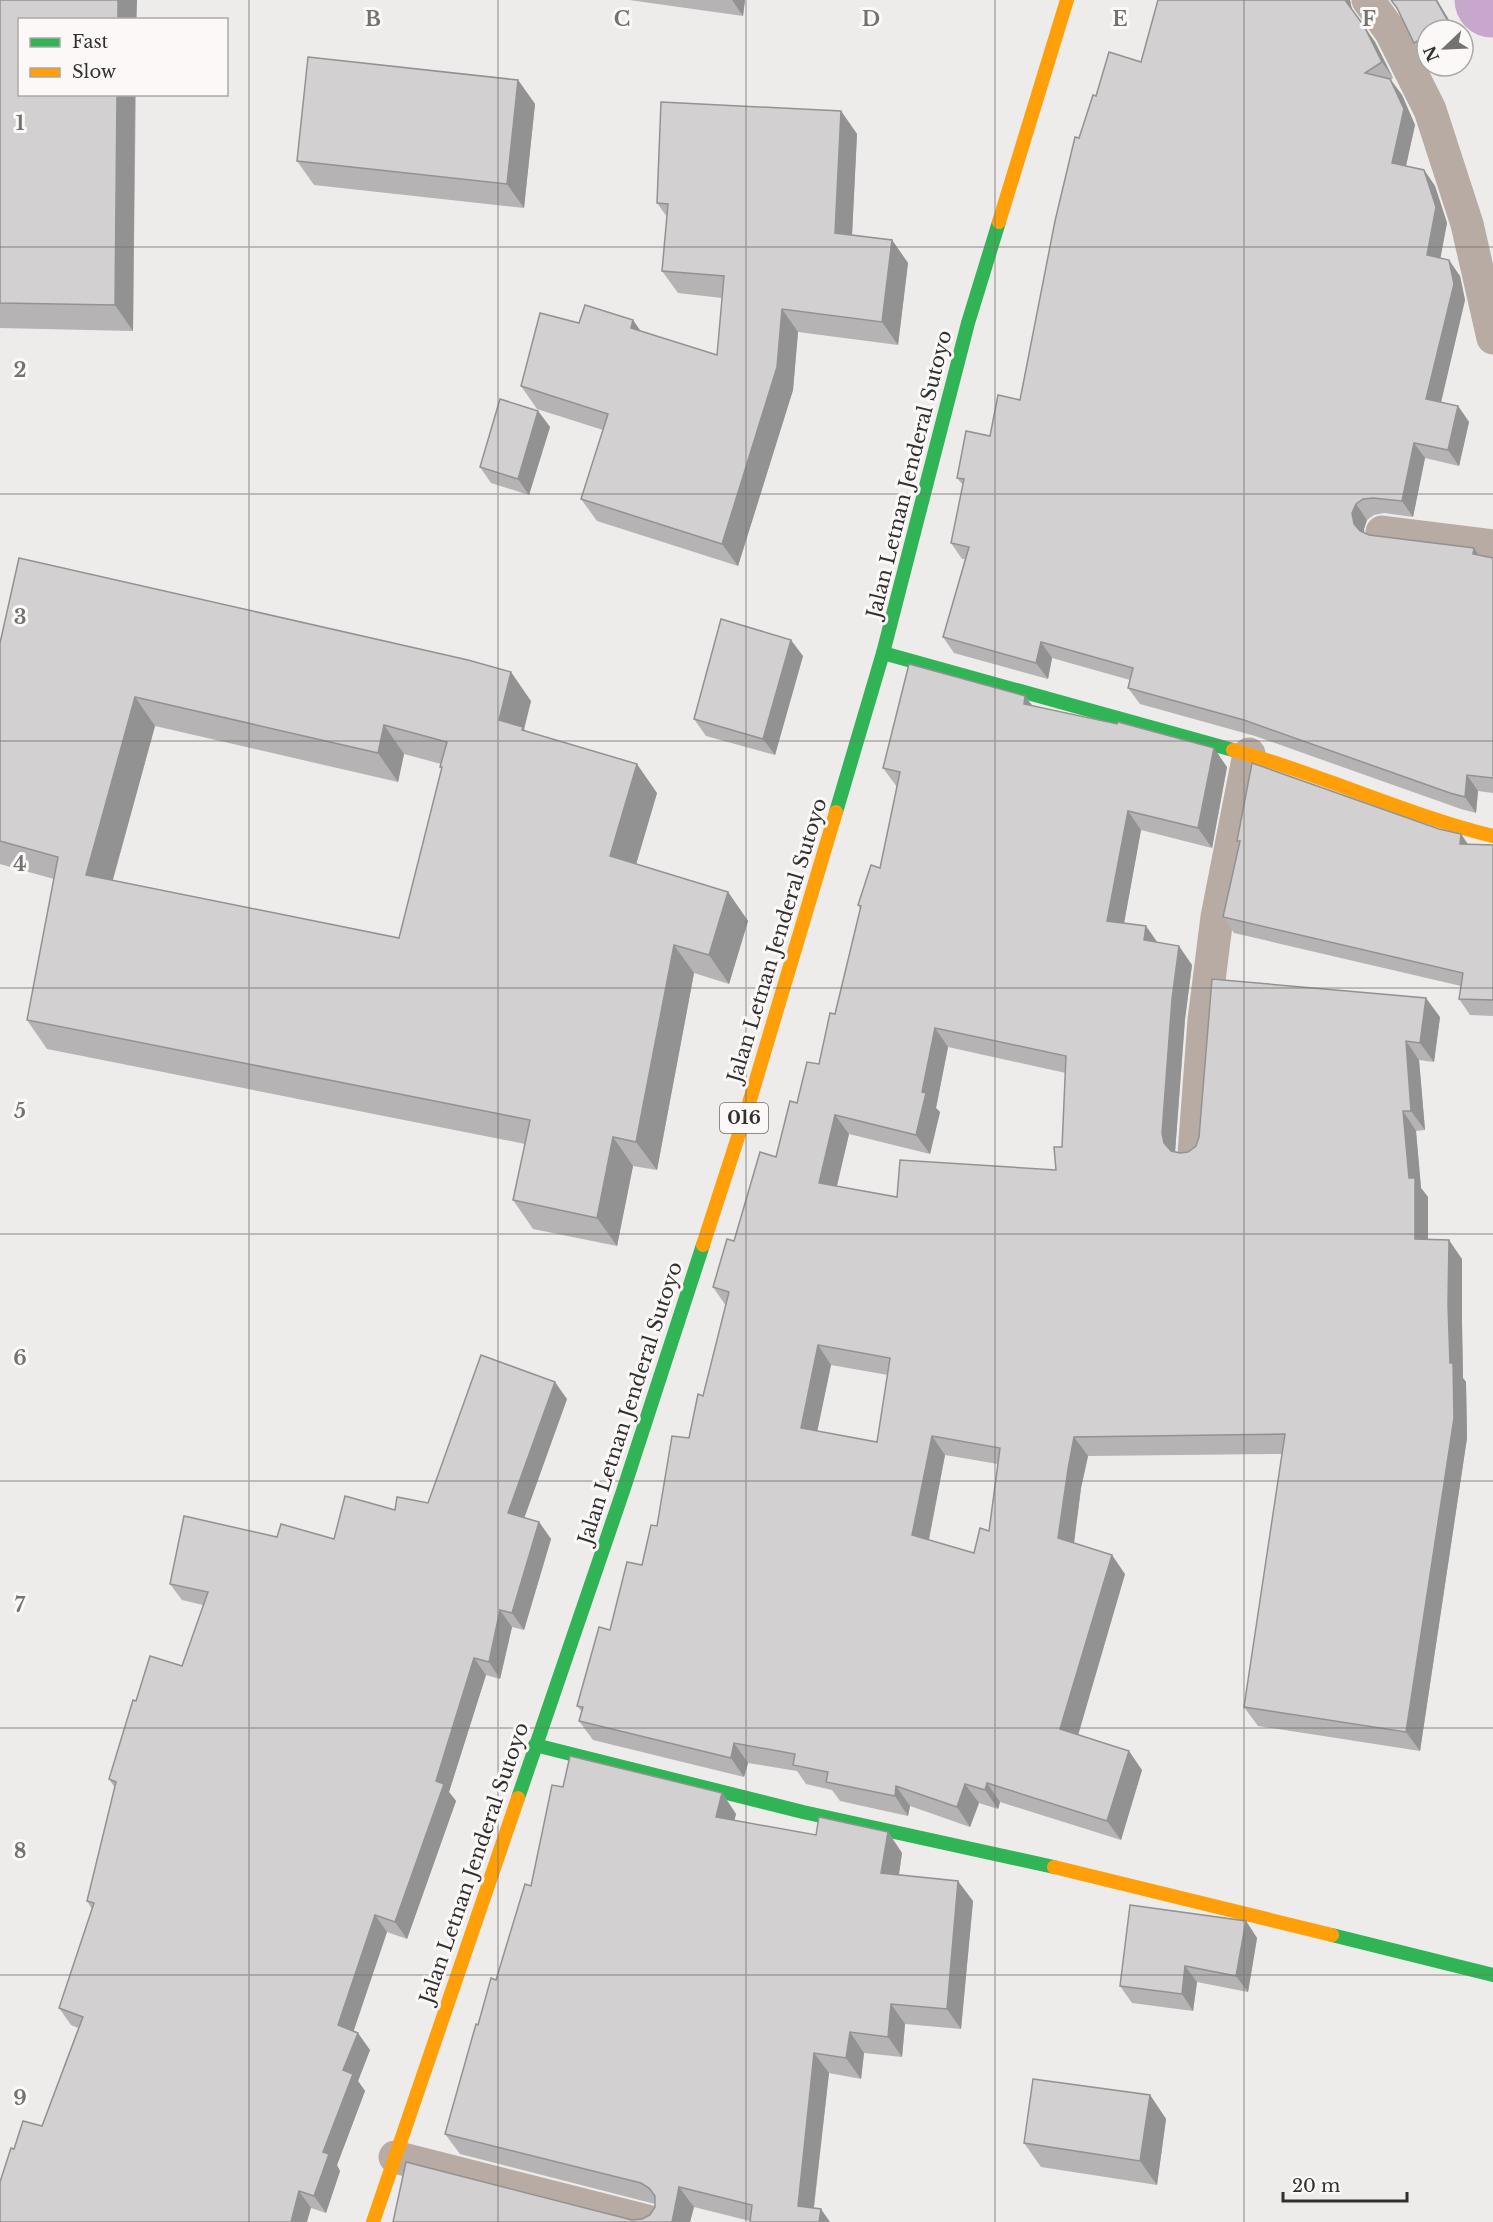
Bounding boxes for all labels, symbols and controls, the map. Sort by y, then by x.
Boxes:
text: B [365,7,381,31]
text: C [614,7,630,31]
text: D [862,7,880,31]
text: E [1112,7,1128,31]
text: F [1362,7,1376,31]
legend [18,18,228,96]
north arrow [1415,18,1475,78]
text: Fast [72,31,109,53]
text: N [1419,43,1443,65]
text: Slow [72,61,117,83]
text: 1 [16,111,25,135]
street label: Jalan Letnan Jenderal Sutoyo [861,328,956,623]
text: 2 [13,358,27,382]
text: 3 [14,605,26,629]
street label: Jalan Letnan Jenderal Sutoyo [721,795,832,1088]
text: 4 [13,852,27,876]
text: 5 [14,1099,26,1123]
road number: 016 [720,1103,768,1133]
street label: Jalan Letnan Jenderal Sutoyo [572,1259,687,1550]
text: 6 [13,1346,27,1370]
text: 7 [15,1593,26,1617]
street label: Jalan Letnan Jenderal Sutoyo [414,1719,533,2010]
text: 8 [14,1839,26,1863]
text: 9 [13,2086,27,2110]
scale bar [1283,2165,1408,2203]
text: 20 m [1292,2175,1340,2197]

